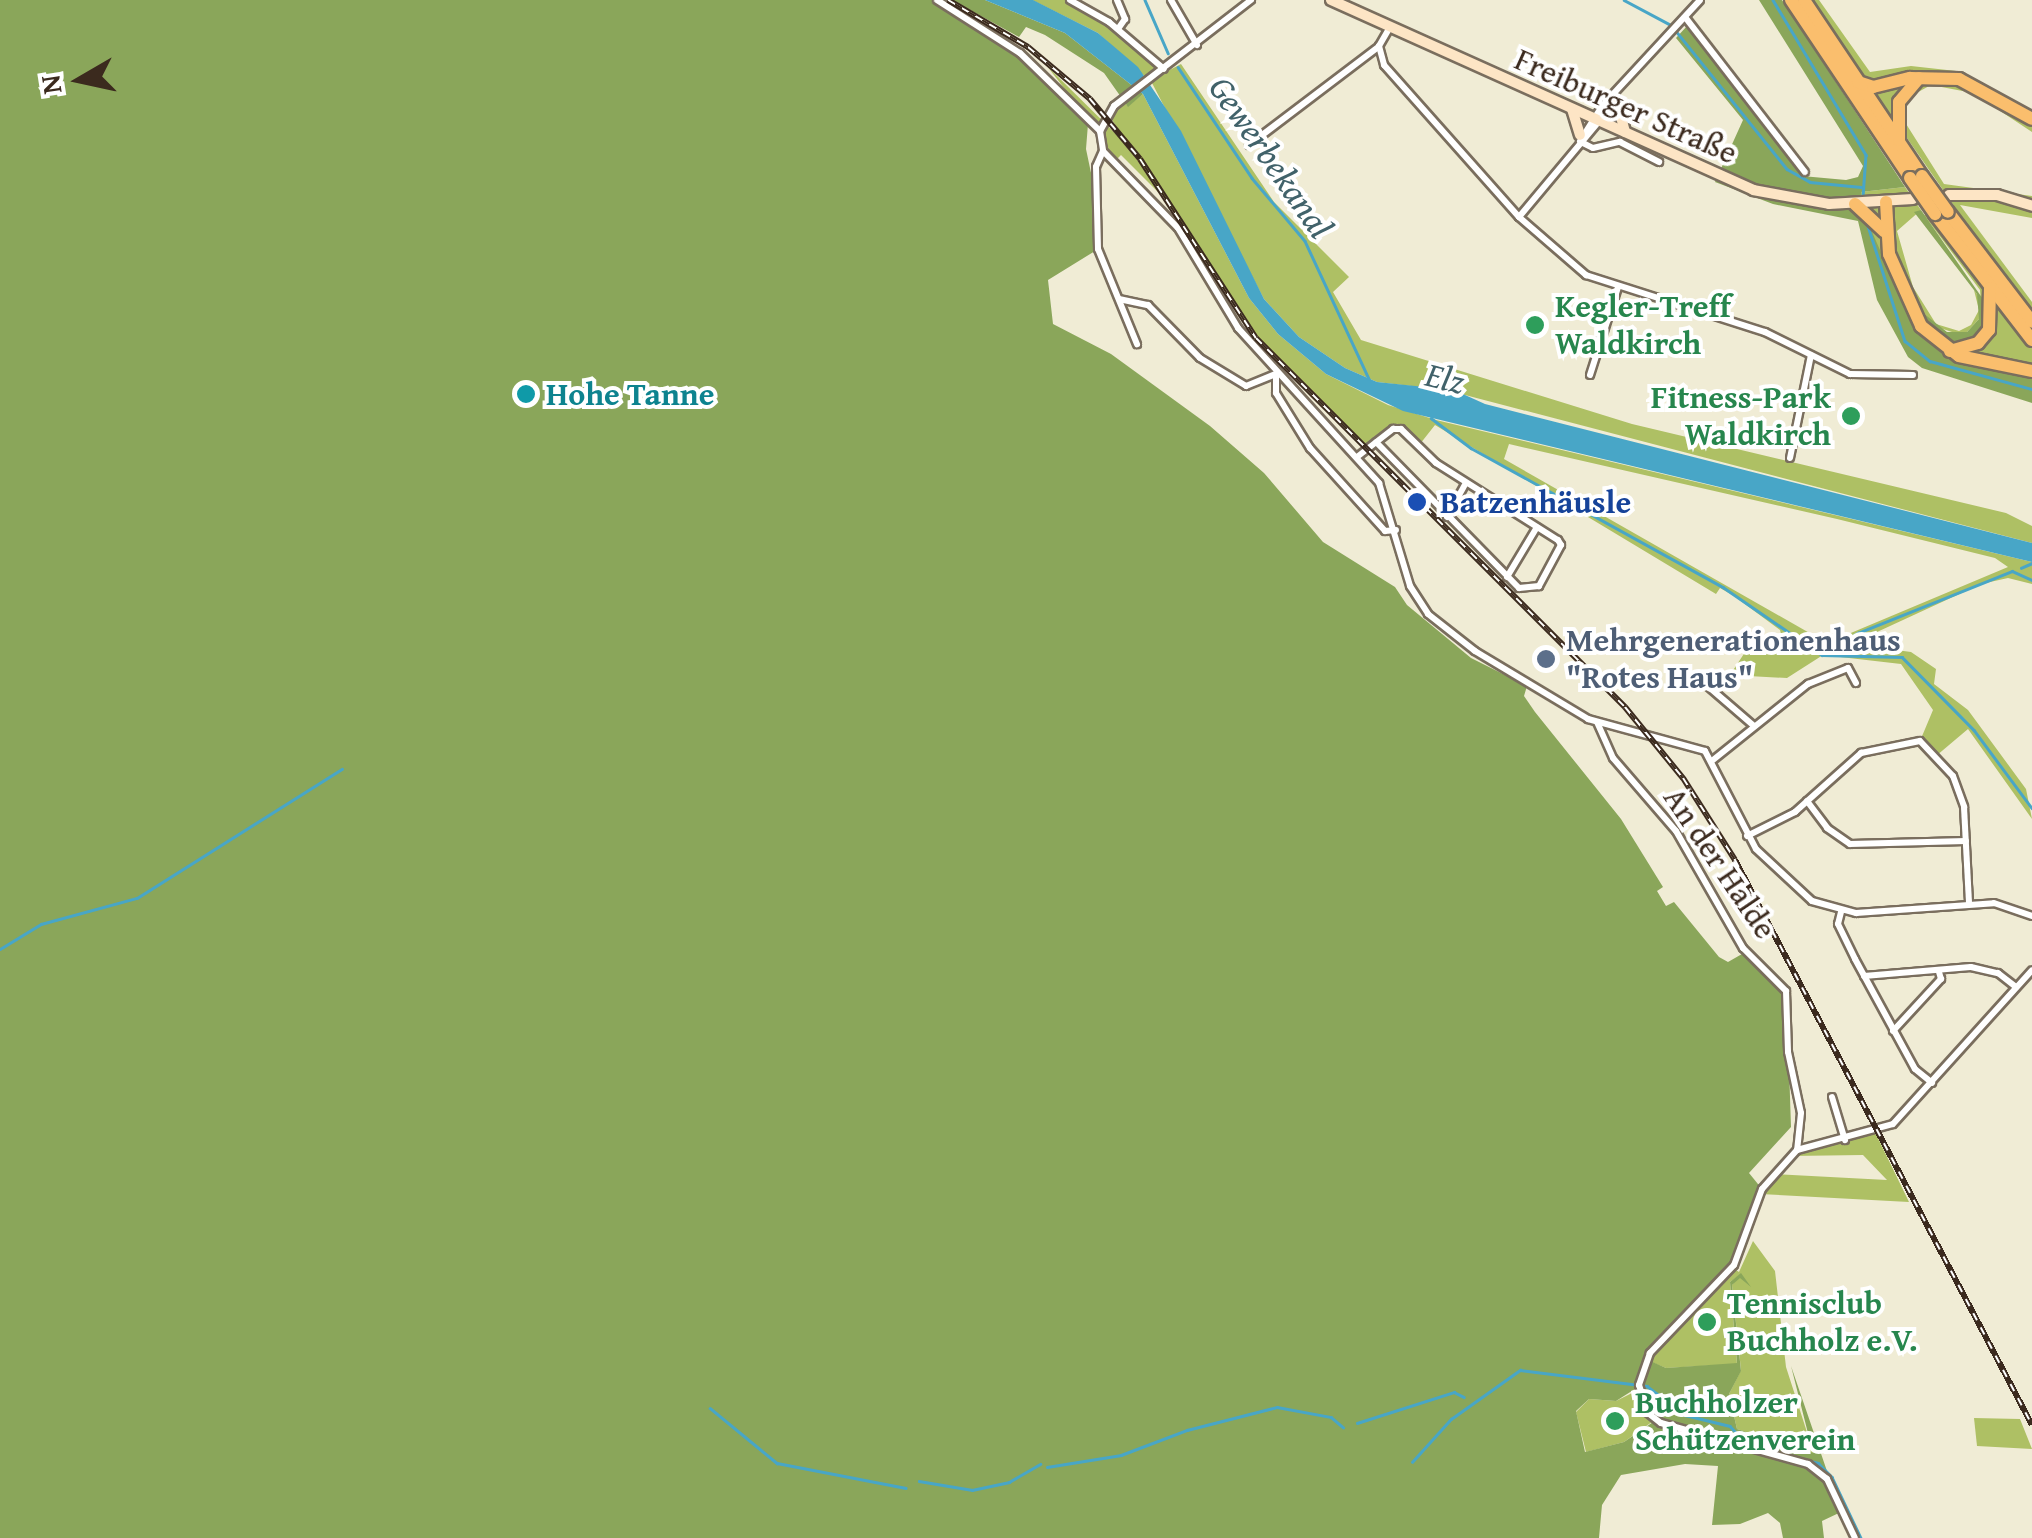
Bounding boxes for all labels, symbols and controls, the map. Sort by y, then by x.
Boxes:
north arrow [30,30,130,130]
street label: Freiburger Straße [1509,40,1743,172]
water label: Gewerbekanal [1200,68,1342,246]
text: N [28,72,72,97]
place label: Kegler-Treff Waldkirch [1555,288,1731,363]
marker: Kegler-Treff Waldkirch [1524,314,1546,336]
water label: Elz [1421,353,1469,403]
place label: Hohe Tanne [546,375,714,413]
place label: Fitness-Park Waldkirch [1651,379,1831,454]
marker: Hohe Tanne [515,383,537,405]
marker: Fitness-Park Waldkirch [1840,405,1862,427]
place label: Batzenhäusle [1440,483,1631,521]
marker: Batzenhäusle [1404,489,1430,515]
place label: Mehrgenerationenhaus "Rotes Haus" [1566,622,1901,697]
marker: Mehrgenerationenhaus "Rotes Haus" [1535,648,1557,670]
street label: An der Halde [1655,780,1785,946]
place label: Tennisclub Buchholz e.V. [1727,1285,1918,1360]
marker: Tennisclub Buchholz e.V. [1696,1311,1718,1333]
place label: Buchholzer Schützenverein [1635,1384,1855,1459]
marker: Buchholzer Schützenverein [1604,1410,1626,1432]

